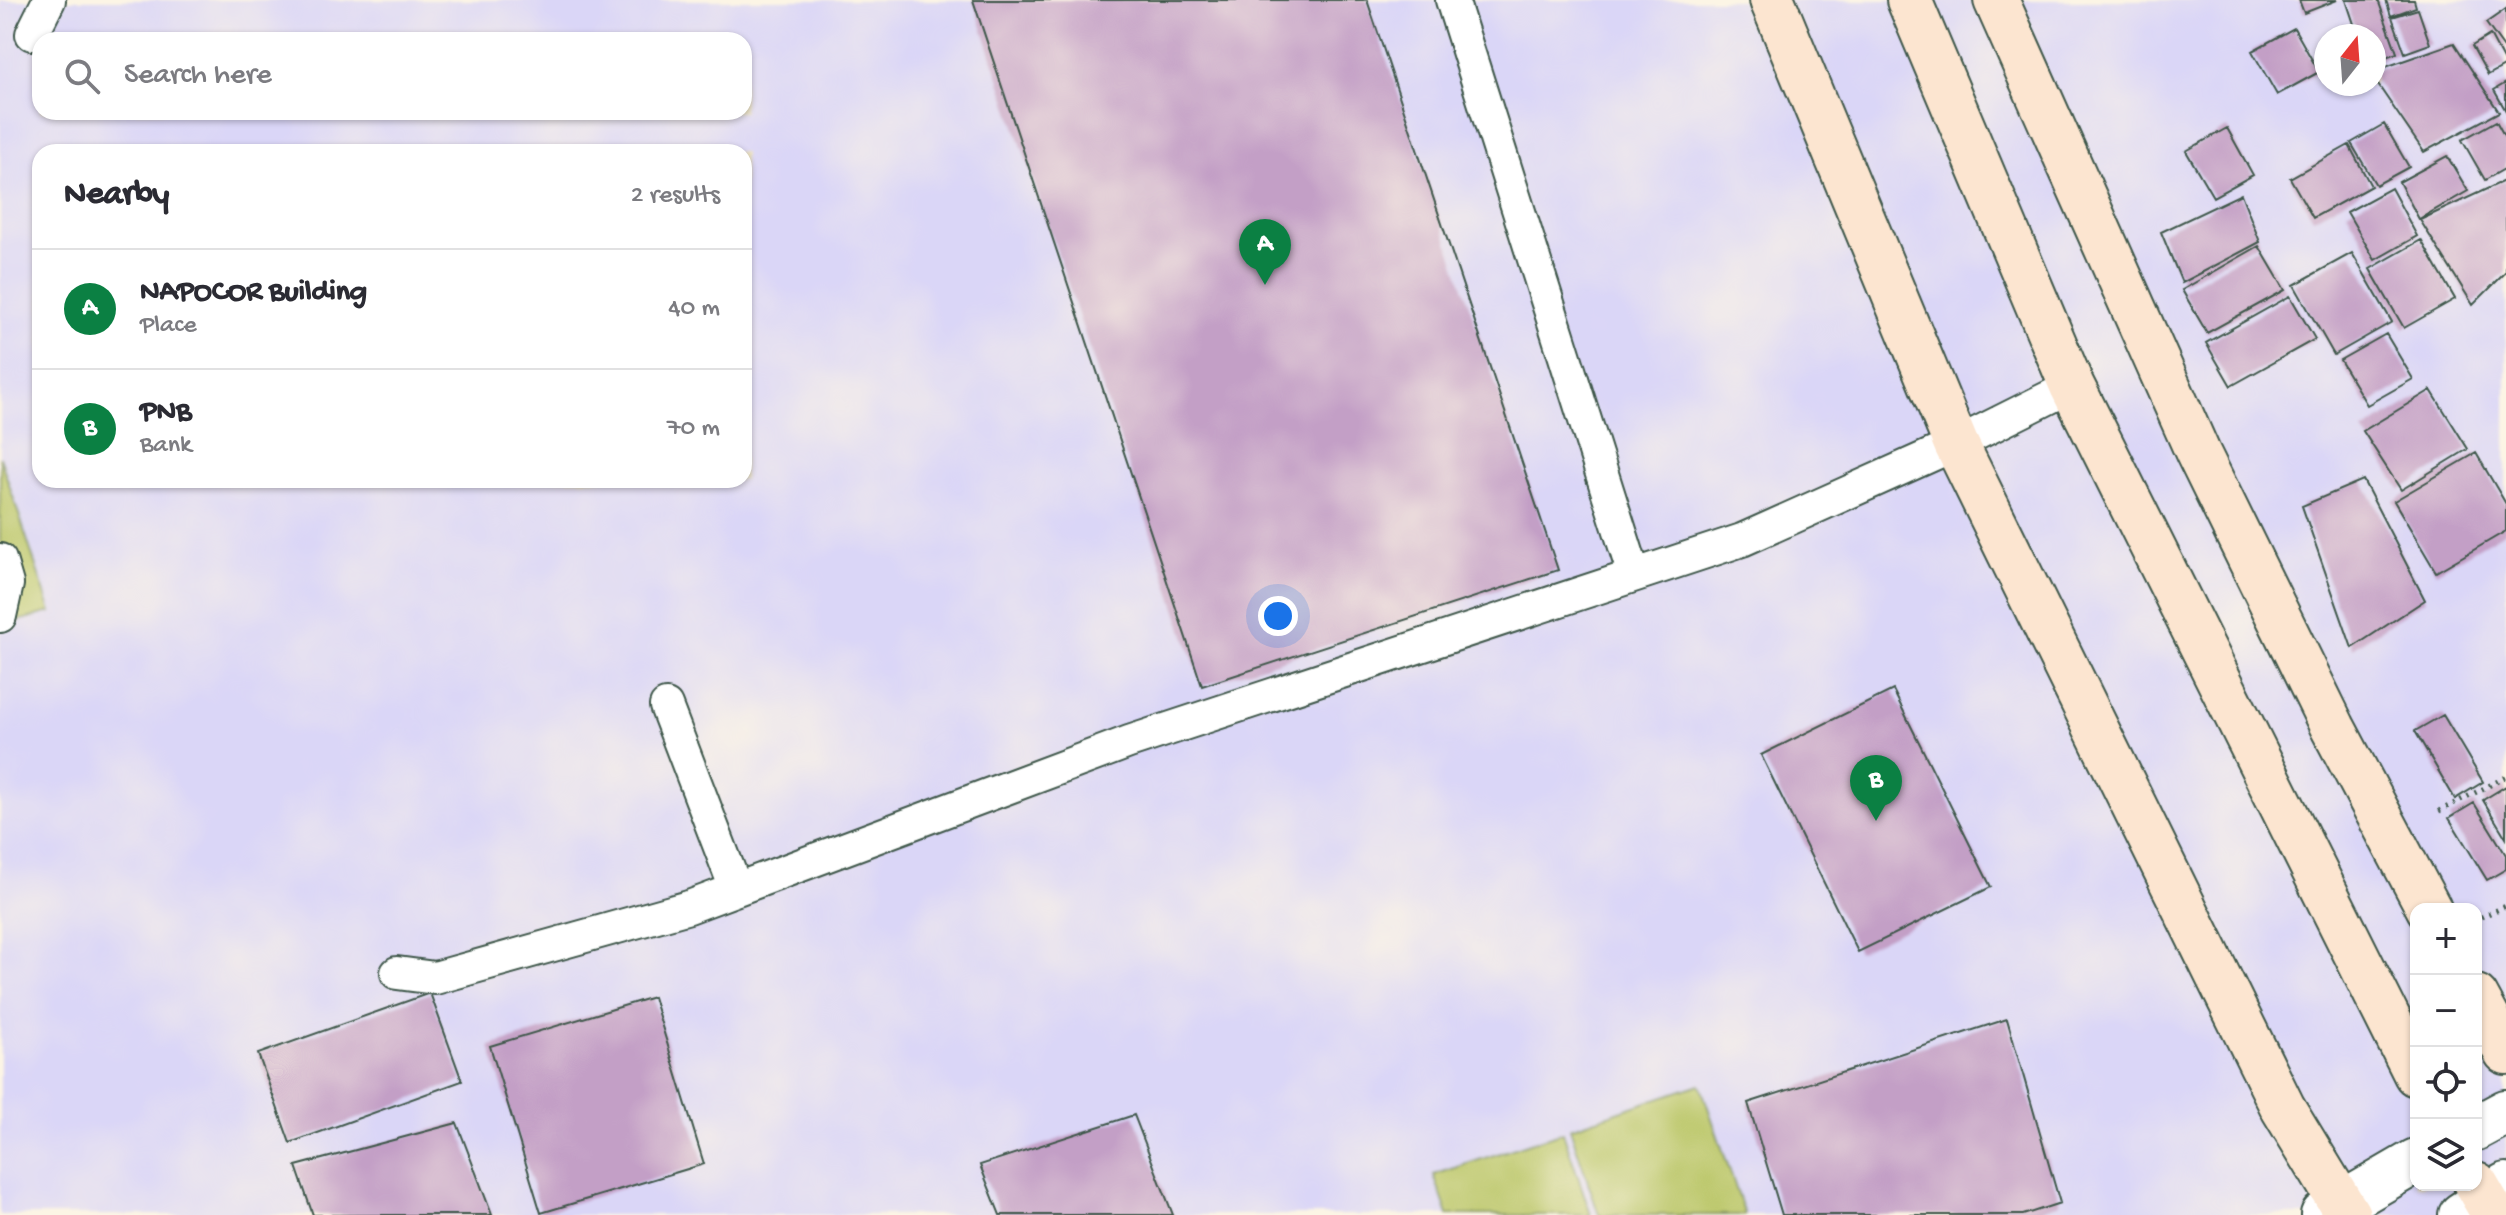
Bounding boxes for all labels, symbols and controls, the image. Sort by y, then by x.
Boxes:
north arrow [2314,24,2386,96]
search box [32,32,752,120]
icon: search [60,54,104,98]
text: Search here [124,59,272,94]
text: Nearby [64,176,169,216]
text: 2 results [631,181,720,212]
pin: A [1239,219,1291,285]
text: NAPOCOR Building [140,276,367,311]
text: A [82,294,98,325]
text: 40 m [668,294,720,325]
text: Place [140,311,197,342]
text: PNB [140,396,191,431]
text: B [83,414,97,445]
text: 70 m [667,414,720,445]
text: Bank [140,431,192,462]
your location [1258,596,1298,636]
pin: B [1850,755,1902,821]
map controls [2410,903,2482,1191]
button: + [2410,903,2482,975]
button: − [2410,975,2482,1047]
button: locate [2410,1047,2482,1119]
button: layers [2410,1119,2482,1191]

